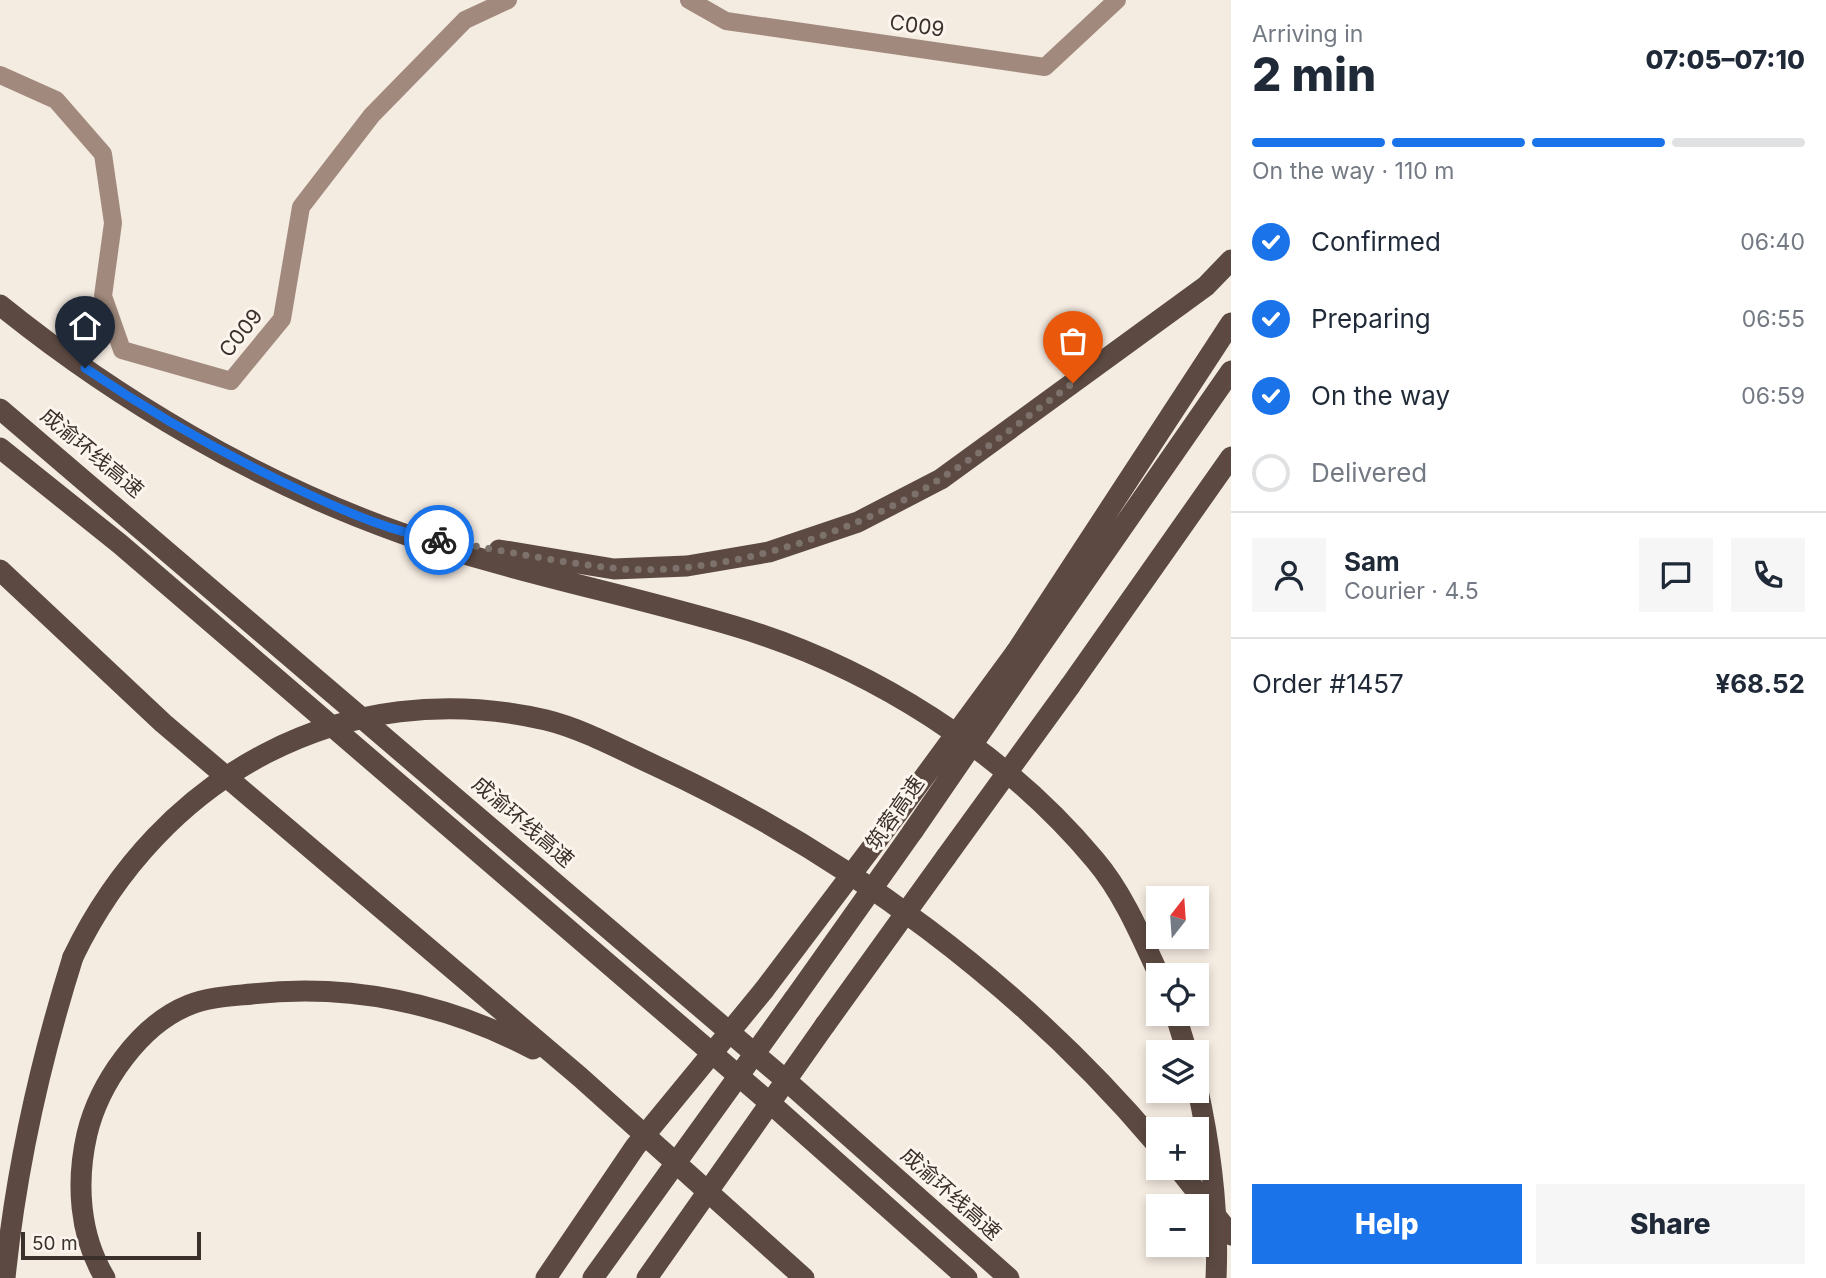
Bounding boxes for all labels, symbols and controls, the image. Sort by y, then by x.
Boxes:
street label: C009 [888,9,946,42]
text: Arriving in [1252,20,1363,48]
text: 07:05–07:10 [1645,44,1805,75]
text: 2 min [1252,46,1376,102]
text: On the way · 110 m [1252,157,1454,185]
icon: check [1252,223,1290,261]
text: Confirmed [1311,226,1441,257]
text: 06:40 [1740,228,1805,256]
pin [55,296,115,368]
icon: check [1252,300,1290,338]
text: Preparing [1311,303,1431,334]
street label: C009 [214,304,268,362]
text: 06:55 [1742,305,1805,333]
icon: home [66,307,104,345]
pin [1043,311,1103,383]
icon: bag [1054,322,1092,360]
icon: check [1252,377,1290,415]
text: On the way [1311,380,1450,411]
text: 06:59 [1741,382,1805,410]
street label: 成渝环线高速 [36,403,149,503]
text: Delivered [1311,457,1427,488]
courier [404,505,474,575]
icon: bike [420,521,458,559]
button: person [1252,538,1326,612]
button: chat [1639,538,1713,612]
button: phone [1731,538,1805,612]
text: Sam [1344,546,1400,577]
text: Courier · 4.5 [1344,577,1479,605]
text: Order #1457 [1252,668,1404,699]
text: ¥68.52 [1715,668,1805,699]
street label: 成渝环线高速 [468,771,579,872]
street label: 筑蓉高速 [860,771,929,854]
north arrow [1146,886,1209,948]
map controls [1146,886,1209,1257]
button: locate [1146,963,1209,1026]
button: layers [1146,1040,1209,1103]
button: + [1146,1117,1209,1180]
street label: 成渝环线高速 [896,1142,1007,1245]
button: Help [1252,1184,1522,1264]
button: Share [1536,1184,1805,1264]
button: − [1146,1194,1209,1257]
scale bar [21,1229,201,1261]
text: 50 m [32,1232,78,1255]

